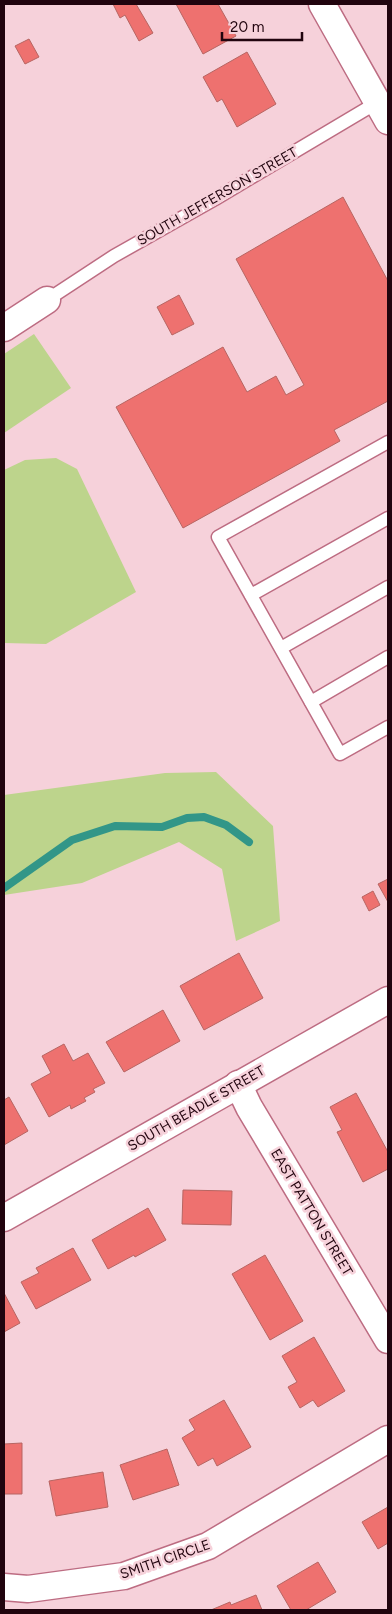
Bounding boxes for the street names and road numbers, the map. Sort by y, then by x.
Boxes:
street label: SOUTH JEFFERSON STREET [134,143,300,249]
street label: SOUTH BEADLE STREET [125,1062,268,1155]
street label: EAST PATTON STREET [267,1146,356,1279]
street label: SMITH CIRCLE [118,1536,212,1583]

